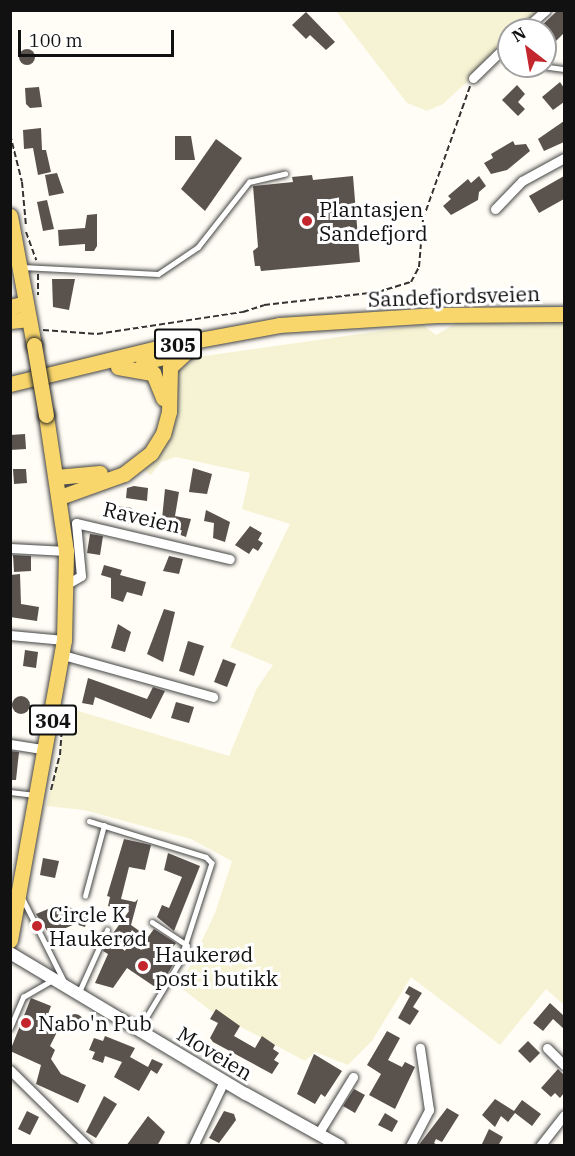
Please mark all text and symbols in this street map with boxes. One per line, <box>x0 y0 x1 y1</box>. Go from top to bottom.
scale bar <box>21 18 177 56</box>
north arrow <box>497 18 557 78</box>
text: N <box>508 22 529 46</box>
text: 100 m <box>29 29 83 52</box>
place label: Plantasjen Sandefjord <box>319 196 428 246</box>
marker: Plantasjen Sandefjord <box>300 214 314 228</box>
street label: Sandefjordsveien <box>367 280 541 312</box>
road number: 305 <box>154 327 202 361</box>
street label: Raveien <box>101 496 183 538</box>
road number: 304 <box>29 703 77 737</box>
place label: Circle K Haukerød <box>49 901 147 951</box>
marker: Circle K Haukerød <box>30 919 44 933</box>
place label: Haukerød post i butikk <box>155 941 278 991</box>
marker: Haukerød post i butikk <box>136 959 150 973</box>
place label: Nabo'n Pub <box>38 1010 152 1036</box>
marker: Nabo'n Pub <box>19 1016 33 1030</box>
street label: Moveien <box>173 1021 257 1085</box>

